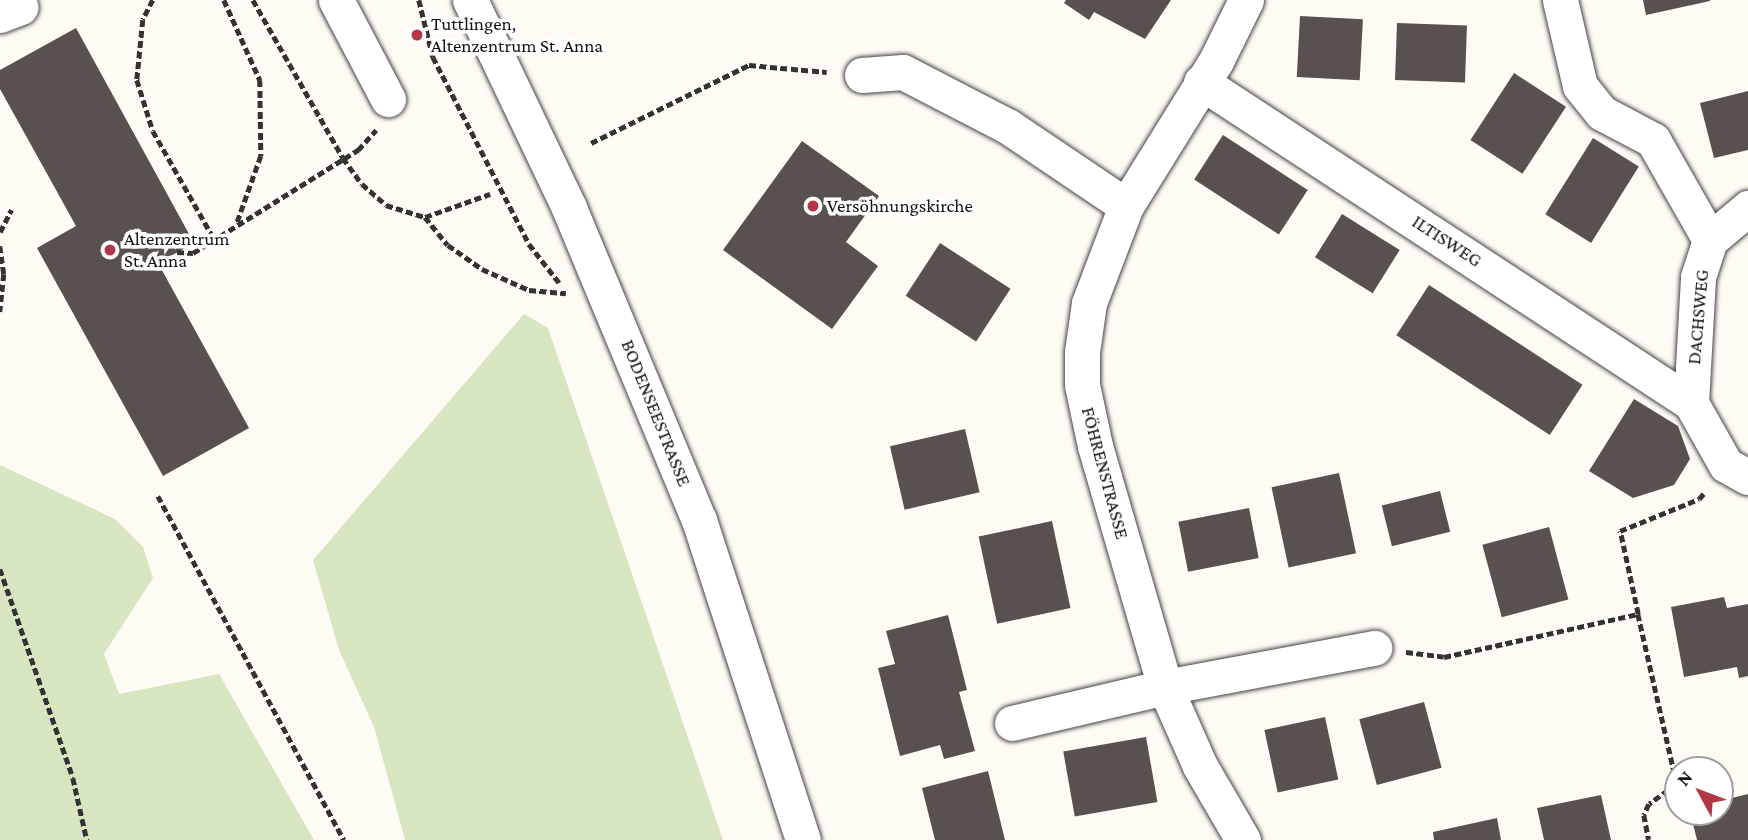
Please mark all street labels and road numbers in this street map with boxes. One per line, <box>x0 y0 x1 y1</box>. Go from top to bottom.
street label: ILTISWEG <box>1408 210 1486 272</box>
street label: DACHSWEG <box>1682 269 1714 365</box>
street label: BODENSEESTRASSE <box>616 336 696 490</box>
street label: FÖHRENSTRASSE <box>1076 404 1134 542</box>

